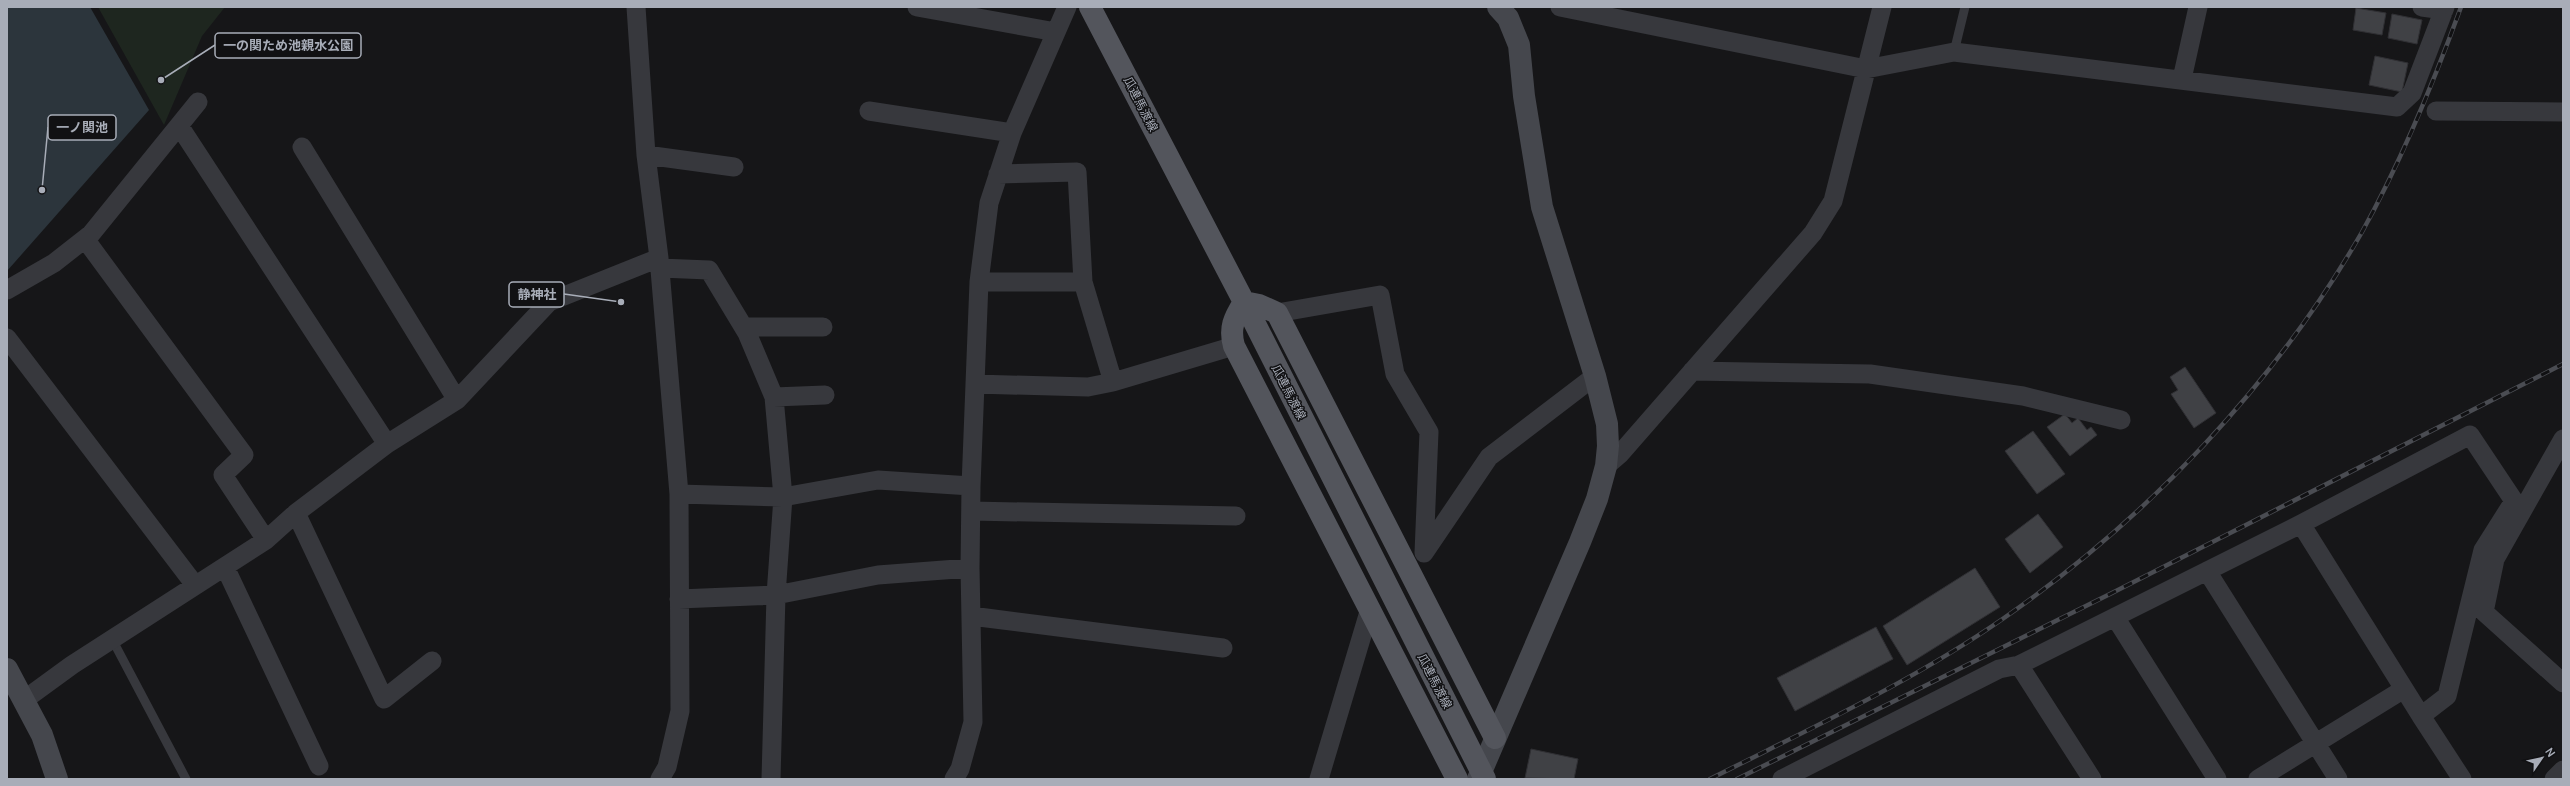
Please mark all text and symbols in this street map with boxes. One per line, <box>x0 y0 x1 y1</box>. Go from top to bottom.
callout: 一の関ため池親水公園 <box>215 33 361 58</box>
text: 一の関ため池親水公園 <box>223 36 353 54</box>
street label: 瓜連馬渡線 <box>1120 73 1162 135</box>
callout: 一ノ関池 <box>48 115 116 140</box>
text: 一ノ関池 <box>56 118 108 136</box>
callout: 静神社 <box>509 282 564 307</box>
text: 静神社 <box>517 285 557 303</box>
street label: 瓜連馬渡線 <box>1268 361 1310 423</box>
street label: 瓜連馬渡線 <box>1414 650 1456 712</box>
north arrow <box>2522 738 2562 778</box>
text: N <box>2542 745 2559 760</box>

